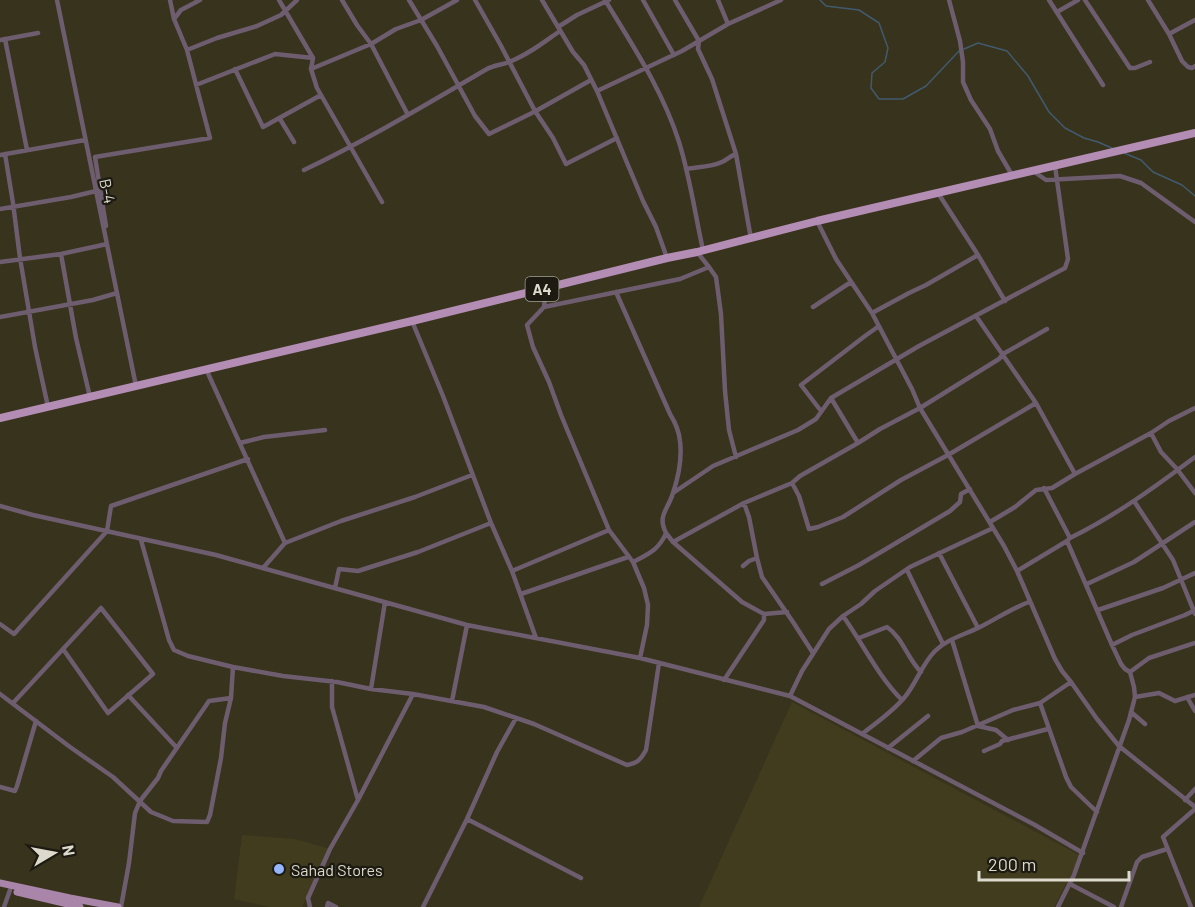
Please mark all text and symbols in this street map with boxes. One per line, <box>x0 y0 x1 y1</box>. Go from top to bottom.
street label: B-4 <box>96 177 120 205</box>
road number: A4 <box>526 277 558 301</box>
north arrow <box>24 823 84 883</box>
text: N <box>59 843 80 857</box>
scale bar <box>979 844 1129 882</box>
text: 200 m <box>988 853 1036 875</box>
place label: Sahad Stores <box>291 860 383 879</box>
marker: Sahad Stores <box>272 862 286 876</box>

